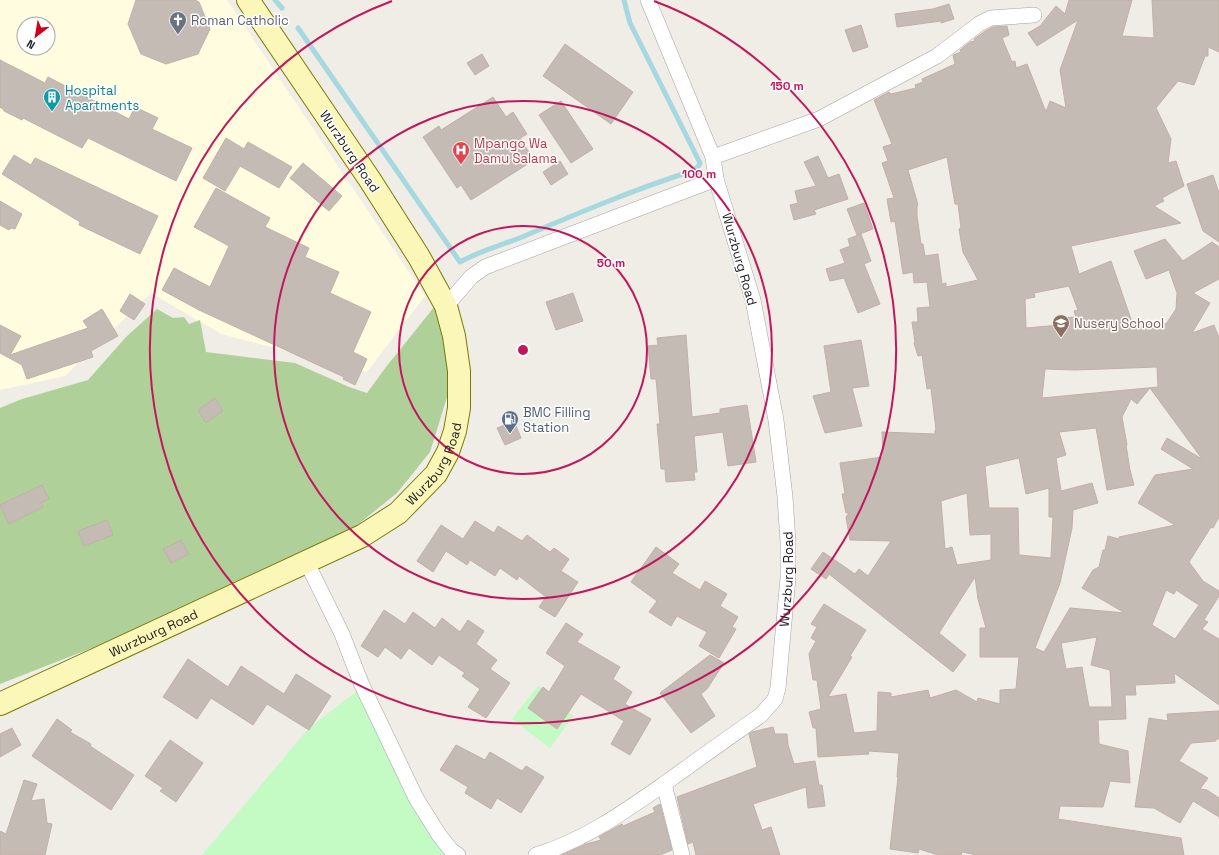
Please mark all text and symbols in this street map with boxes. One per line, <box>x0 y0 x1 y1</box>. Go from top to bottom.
church icon: Roman Catholic <box>168 10 188 35</box>
place label: Roman Catholic <box>191 12 289 29</box>
north arrow <box>16 16 56 56</box>
text: N <box>24 37 38 52</box>
text: 150 m <box>770 78 804 94</box>
place label: Hospital Apartments <box>65 82 140 114</box>
building icon: Hospital Apartments <box>42 87 62 112</box>
street label: Wurzburg Road <box>316 107 383 196</box>
place label: Mpango Wa Damu Salama <box>474 135 558 167</box>
hospital icon: Mpango Wa Damu Salama <box>451 140 471 165</box>
text: 100 m <box>682 166 716 182</box>
street label: Wurzburg Road <box>718 211 761 307</box>
text: 50 m <box>597 255 625 271</box>
school or university icon: Nusery School <box>1051 313 1071 338</box>
place label: Nusery School <box>1074 315 1164 332</box>
centre of rings <box>516 343 530 357</box>
place label: BMC Filling Station <box>523 404 591 436</box>
fuel station icon: BMC Filling Station <box>500 409 520 434</box>
street label: Wurzburg Road <box>402 421 465 509</box>
street label: Wurzburg Road <box>776 531 797 628</box>
street label: Wurzburg Road <box>107 605 200 661</box>

